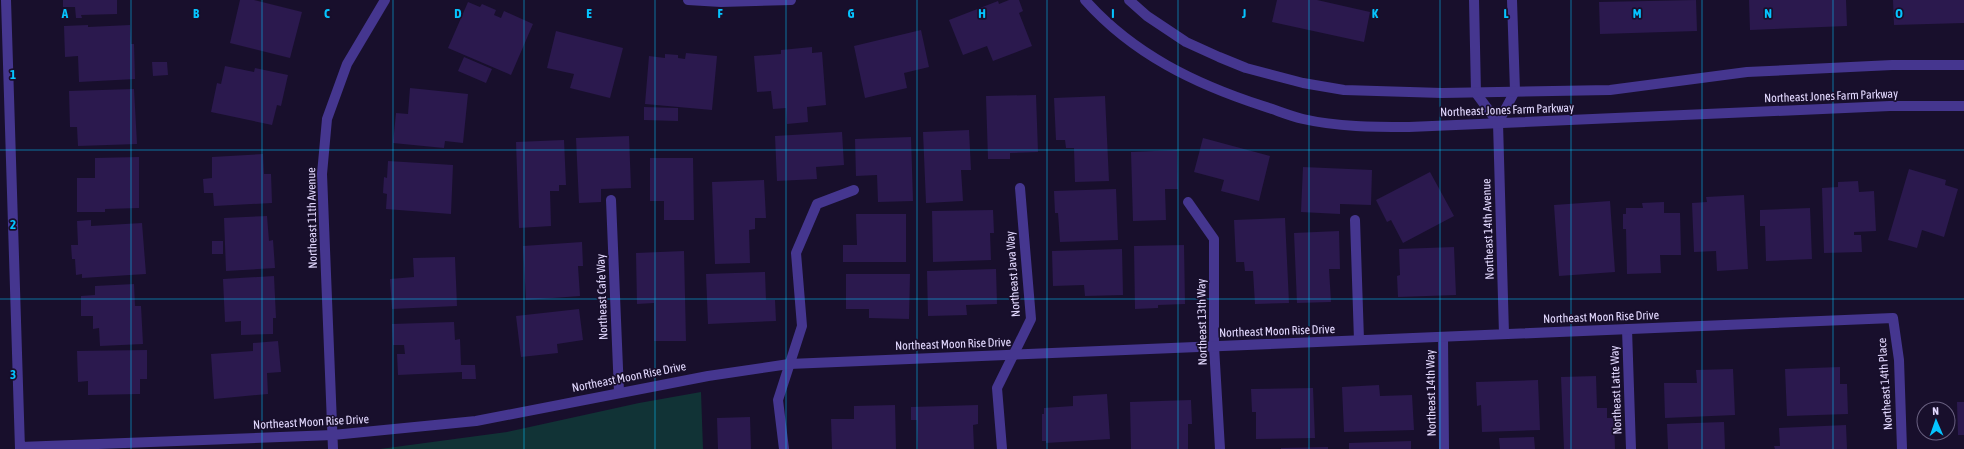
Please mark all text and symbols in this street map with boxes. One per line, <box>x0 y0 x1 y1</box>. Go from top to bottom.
text: A <box>61 6 69 21</box>
text: B <box>193 6 200 21</box>
text: C <box>324 6 330 21</box>
text: D <box>454 6 462 21</box>
text: E <box>586 6 592 21</box>
text: F <box>717 6 723 21</box>
text: G <box>848 6 855 21</box>
text: H <box>978 6 986 21</box>
text: I <box>1111 6 1115 21</box>
text: J <box>1241 6 1246 21</box>
text: K <box>1372 6 1379 21</box>
text: L <box>1503 6 1509 21</box>
text: M <box>1633 6 1642 21</box>
text: N <box>1764 6 1772 21</box>
text: O <box>1895 6 1903 21</box>
text: 1 <box>10 67 16 82</box>
street label: Northeast Jones Farm Parkway <box>1764 87 1898 105</box>
street label: Northeast Jones Farm Parkway <box>1440 101 1574 119</box>
street label: Northeast 11th Avenue <box>304 167 320 269</box>
street label: Northeast 14th Avenue <box>1479 178 1497 280</box>
text: 2 <box>10 217 16 232</box>
street label: Northeast Java Way <box>1003 231 1023 317</box>
street label: Northeast Cafe Way <box>594 254 610 340</box>
street label: Northeast 13th Way <box>1194 278 1210 366</box>
street label: Northeast Moon Rise Drive <box>1543 308 1659 326</box>
street label: Northeast Moon Rise Drive <box>1219 322 1335 340</box>
street label: Northeast Moon Rise Drive <box>895 335 1011 353</box>
street label: Northeast 14th Place <box>1875 337 1895 431</box>
street label: Northeast Latte Way <box>1607 345 1625 435</box>
street label: Northeast 14th Way <box>1423 349 1439 437</box>
street label: Northeast Moon Rise Drive <box>571 359 687 395</box>
text: 3 <box>10 367 16 382</box>
north arrow <box>1916 401 1956 441</box>
text: N <box>1932 405 1939 417</box>
street label: Northeast Moon Rise Drive <box>253 412 369 432</box>

